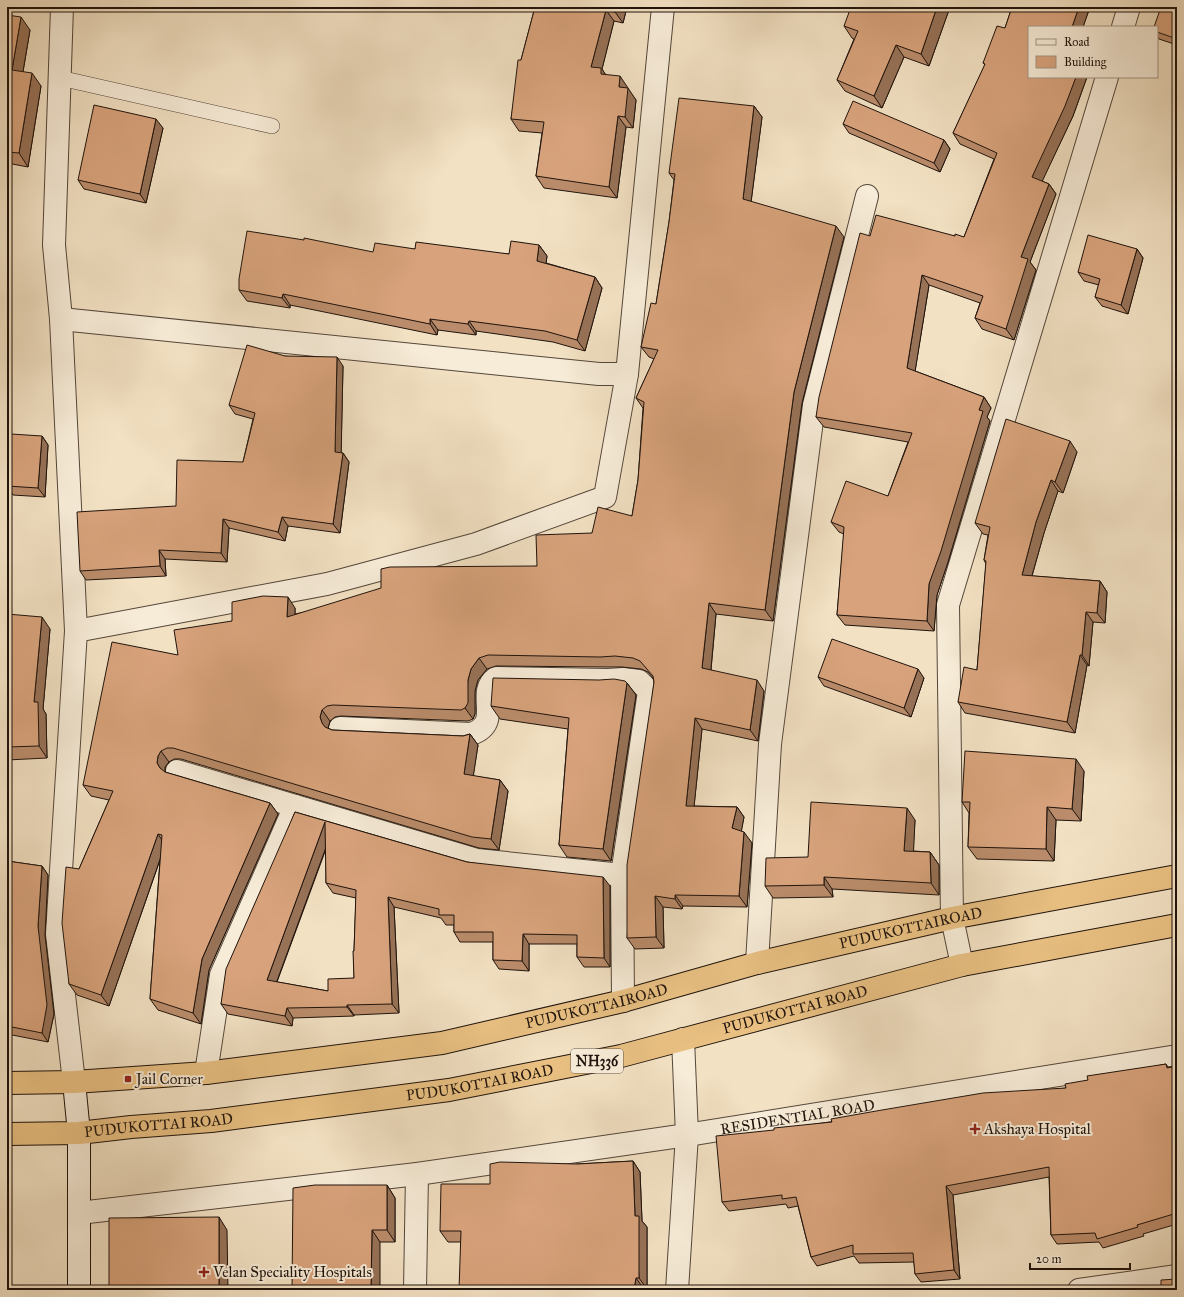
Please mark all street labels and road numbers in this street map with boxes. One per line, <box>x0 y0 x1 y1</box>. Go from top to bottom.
street label: PUDUKOTTAIROAD <box>837 904 984 953</box>
street label: PUDUKOTTAIROAD <box>523 980 670 1032</box>
street label: PUDUKOTTAI ROAD <box>721 982 870 1038</box>
road number: NH336 <box>571 1049 623 1073</box>
street label: PUDUKOTTAI ROAD <box>405 1061 555 1105</box>
street label: RESIDENTIAL ROAD <box>719 1096 876 1138</box>
street label: PUDUKOTTAI ROAD <box>83 1109 234 1141</box>

